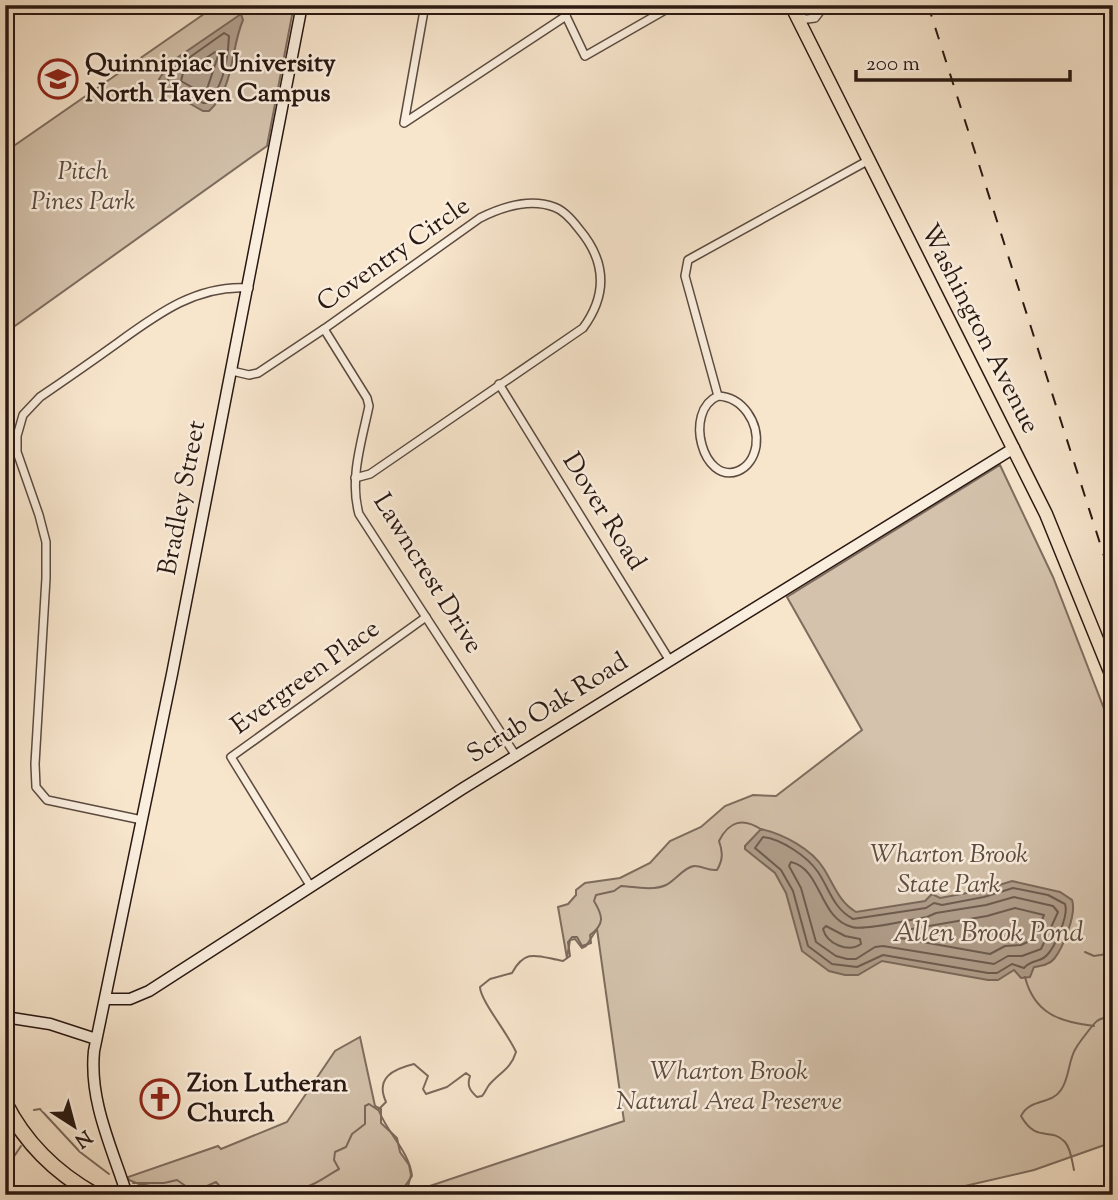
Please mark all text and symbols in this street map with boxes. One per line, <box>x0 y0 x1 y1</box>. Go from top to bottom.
scale bar <box>856 38 1069 82</box>
place label: Quinnipiac University North Haven Campus <box>85 46 336 113</box>
text: 200 m <box>866 50 920 80</box>
school or university icon: Quinnipiac University North Haven Campus <box>37 58 79 100</box>
park label: Pitch Pines Park <box>31 154 135 221</box>
street label: Coventry Circle <box>310 188 478 322</box>
street label: Washington Avenue <box>910 218 1048 440</box>
street label: Bradley Street <box>150 417 216 578</box>
street label: Dover Road <box>552 446 654 578</box>
street label: Lawncrest Drive <box>363 487 491 661</box>
street label: Evergreen Place <box>224 611 388 745</box>
street label: Scrub Oak Road <box>460 644 636 773</box>
park label: Wharton Brook State Park <box>870 837 1028 904</box>
water label: Allen Brook Pond <box>892 914 1084 954</box>
park label: Wharton Brook Natural Area Preserve <box>616 1054 842 1121</box>
place label: Zion Lutheran Church <box>187 1066 348 1133</box>
church icon: Zion Lutheran Church <box>139 1078 181 1120</box>
north arrow <box>38 1092 108 1162</box>
text: N <box>68 1122 97 1153</box>

